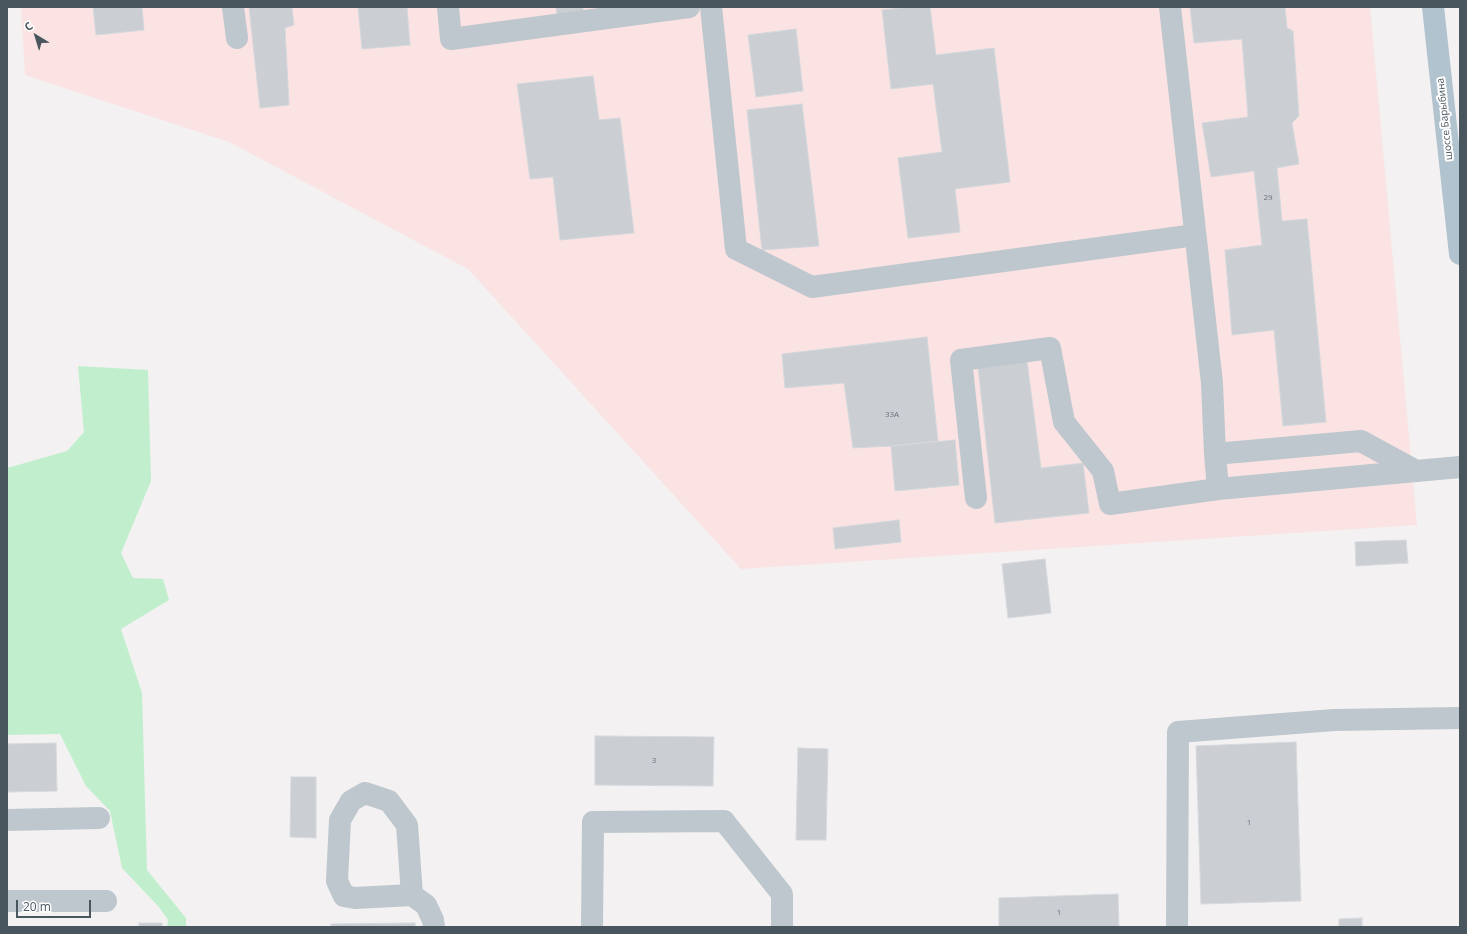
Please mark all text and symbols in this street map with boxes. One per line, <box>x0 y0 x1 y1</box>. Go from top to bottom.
north arrow <box>16 16 56 56</box>
text: С <box>21 18 36 34</box>
street label: шоссе Барыбина <box>1435 77 1455 161</box>
house number: 29 <box>1263 193 1273 203</box>
house number: 33А <box>885 410 899 420</box>
house number: 3 <box>652 756 656 766</box>
house number: 1 <box>1247 818 1251 828</box>
scale bar <box>18 892 93 918</box>
text: 20 m <box>23 898 51 915</box>
house number: 1 <box>1057 908 1061 918</box>

